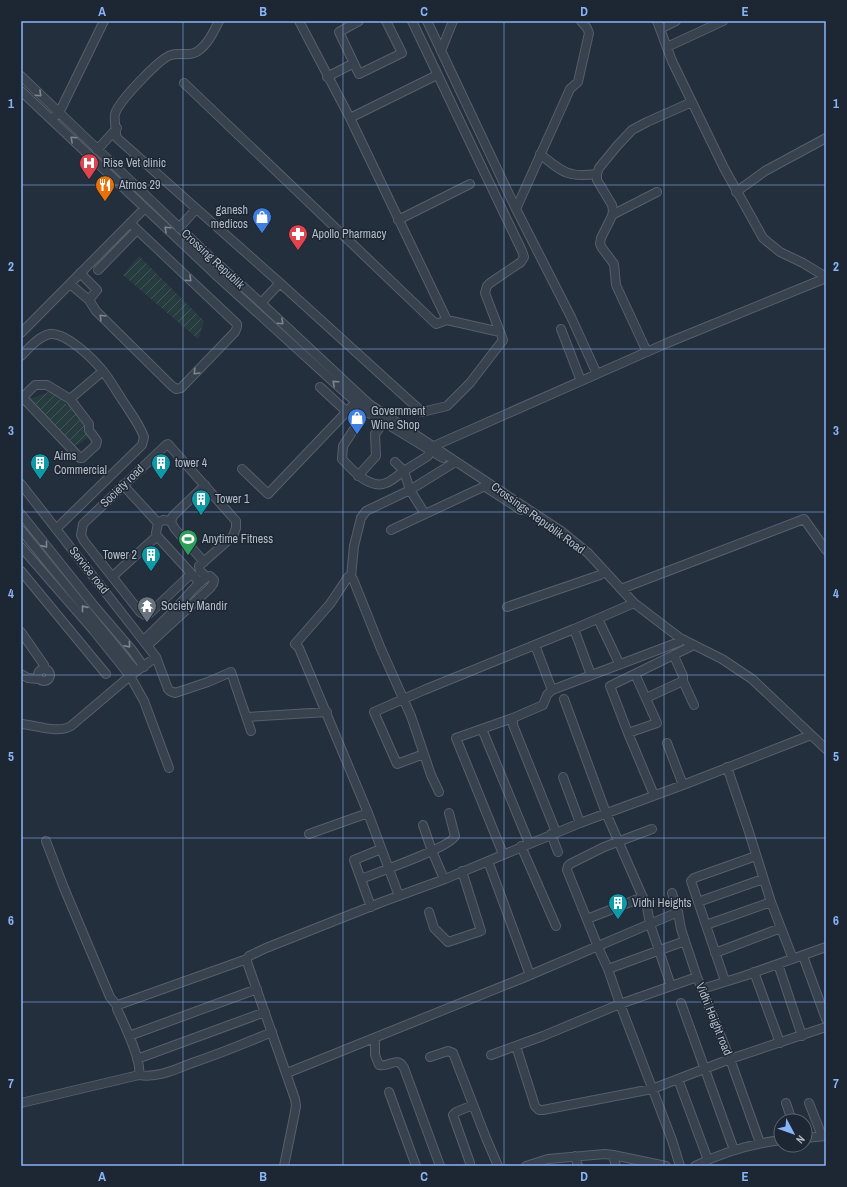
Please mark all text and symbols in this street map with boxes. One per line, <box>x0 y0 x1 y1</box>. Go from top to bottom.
text: A <box>98 3 106 20</box>
text: B <box>259 3 267 20</box>
text: C <box>420 3 428 20</box>
text: D <box>580 3 588 20</box>
text: E <box>741 3 749 20</box>
one-way arrow <box>35 90 42 97</box>
text: 1 <box>8 95 14 112</box>
text: 1 <box>833 95 839 112</box>
one-way arrow <box>70 137 77 144</box>
hospital icon: Rise Vet clinic <box>78 152 100 180</box>
place label: Rise Vet clinic <box>103 155 166 171</box>
restaurant icon: Atmos 29 <box>94 174 116 202</box>
place label: Atmos 29 <box>118 177 161 193</box>
place label: ganesh medicos <box>211 202 248 232</box>
shop icon: ganesh medicos <box>251 206 273 234</box>
pharmacy icon: Apollo Pharmacy <box>287 223 309 251</box>
one-way arrow <box>164 226 172 234</box>
street label: Crossing Republik <box>178 226 248 293</box>
place label: Apollo Pharmacy <box>311 226 386 242</box>
text: 2 <box>8 258 14 275</box>
text: 2 <box>833 258 839 275</box>
one-way arrow <box>184 274 192 282</box>
one-way arrow <box>99 314 107 322</box>
one-way arrow <box>276 317 284 324</box>
one-way arrow <box>193 367 201 375</box>
one-way arrow <box>332 380 340 388</box>
place label: Government Wine Shop <box>371 403 425 433</box>
shop icon: Government Wine Shop <box>346 407 368 435</box>
text: 3 <box>8 422 14 439</box>
text: 3 <box>833 422 839 439</box>
place label: Aims Commercial <box>53 448 107 478</box>
building icon: Aims Commercial <box>29 452 51 480</box>
building icon: tower 4 <box>150 452 172 480</box>
place label: tower 4 <box>175 455 208 471</box>
street label: Society road <box>97 461 147 511</box>
street label: Crossings Republik Road <box>488 479 588 557</box>
building icon: Tower 1 <box>190 488 212 516</box>
place label: Tower 1 <box>215 491 250 507</box>
sports icon: Anytime Fitness <box>177 528 199 556</box>
place label: Anytime Fitness <box>201 531 273 547</box>
one-way arrow <box>41 540 48 547</box>
street label: Service road <box>66 543 112 597</box>
building icon: Tower 2 <box>140 544 162 572</box>
place label: Tower 2 <box>103 547 137 563</box>
text: 4 <box>8 585 14 602</box>
text: 4 <box>833 585 839 602</box>
temple icon: Society Mandir <box>136 595 158 623</box>
place label: Society Mandir <box>161 598 228 614</box>
one-way arrow <box>82 606 89 613</box>
one-way arrow <box>123 641 130 648</box>
text: 5 <box>8 748 14 765</box>
text: 5 <box>833 748 839 765</box>
building icon: Vidhi Heights <box>607 892 629 920</box>
place label: Vidhi Heights <box>632 895 692 911</box>
text: 6 <box>8 912 14 929</box>
text: 6 <box>833 912 839 929</box>
street label: Vidhi Height road <box>692 980 736 1058</box>
text: 7 <box>8 1075 14 1092</box>
text: 7 <box>833 1075 839 1092</box>
north arrow <box>773 1113 813 1153</box>
text: N <box>793 1133 808 1147</box>
text: A <box>98 1168 106 1185</box>
text: B <box>259 1168 267 1185</box>
text: C <box>420 1168 428 1185</box>
text: D <box>580 1168 588 1185</box>
text: E <box>741 1168 749 1185</box>

